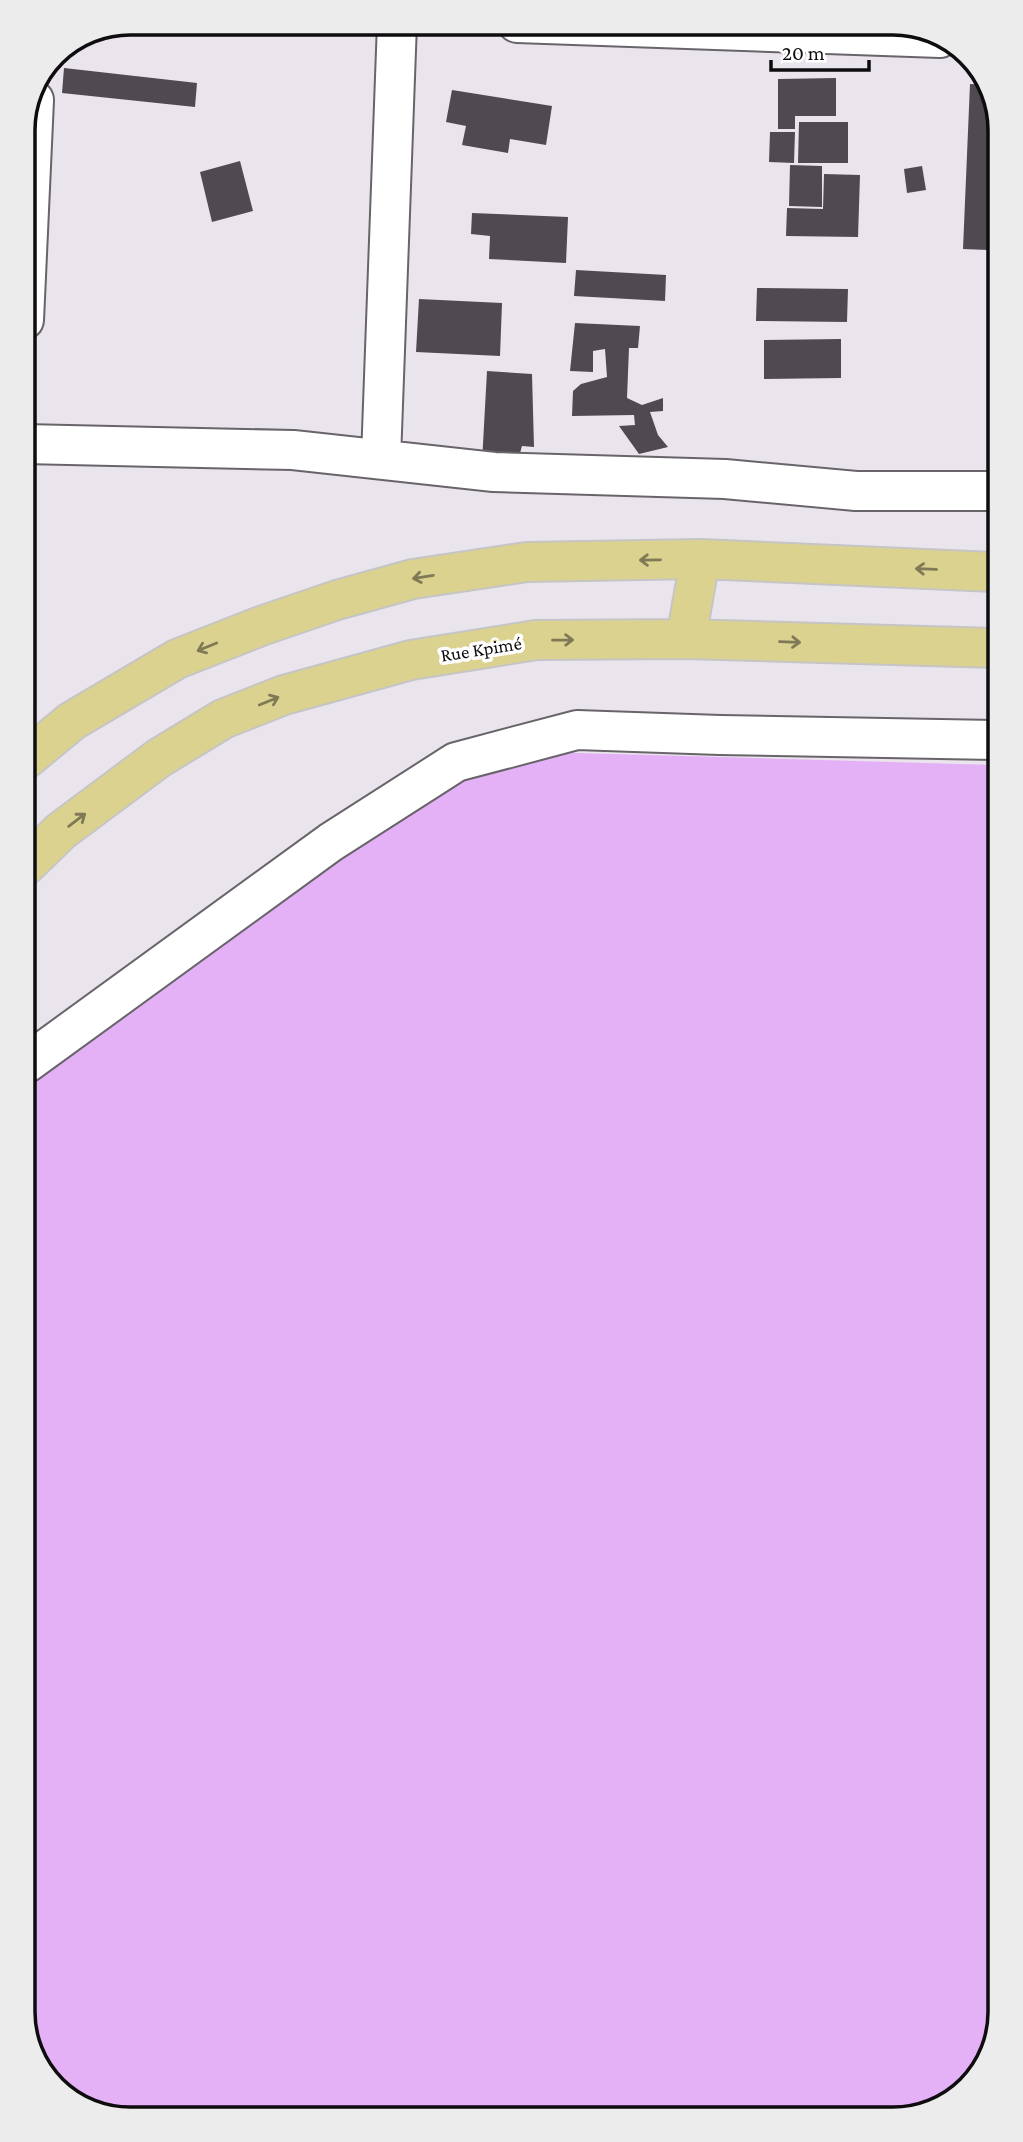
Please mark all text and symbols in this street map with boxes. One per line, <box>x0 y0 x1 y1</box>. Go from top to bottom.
scale bar <box>771 28 869 72</box>
text: 20 m <box>782 41 825 65</box>
one-way arrow <box>638 553 661 567</box>
one-way arrow <box>915 562 938 575</box>
one-way arrow <box>412 571 435 584</box>
street label: Rue Kpimé <box>439 632 523 666</box>
one-way arrow <box>551 633 574 647</box>
one-way arrow <box>779 635 802 648</box>
one-way arrow <box>197 642 219 655</box>
one-way arrow <box>258 694 280 707</box>
one-way arrow <box>67 812 86 827</box>

